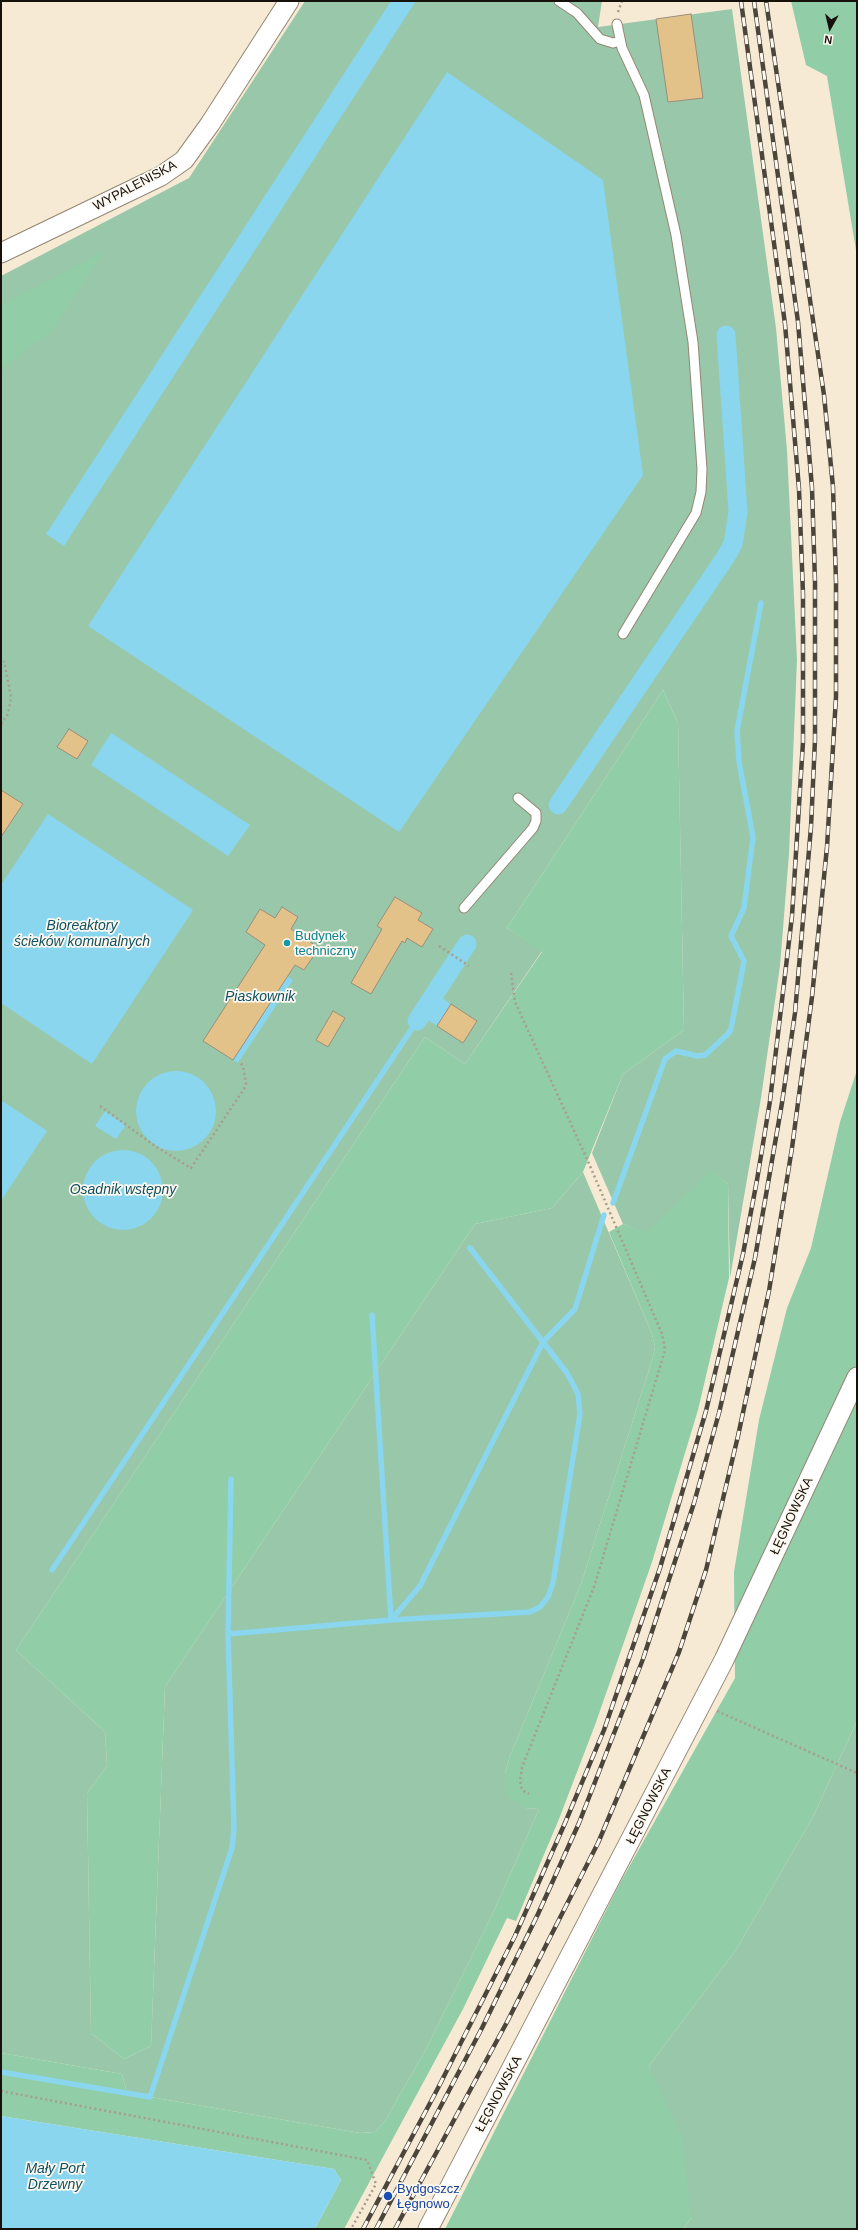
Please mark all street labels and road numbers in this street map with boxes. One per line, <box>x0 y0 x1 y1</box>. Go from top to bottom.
street label: WYPALENISKA <box>91 157 179 215</box>
street label: ŁĘGNOWSKA <box>767 1475 817 1557</box>
street label: ŁĘGNOWSKA <box>623 1765 675 1847</box>
street label: ŁĘGNOWSKA <box>472 2053 526 2135</box>

